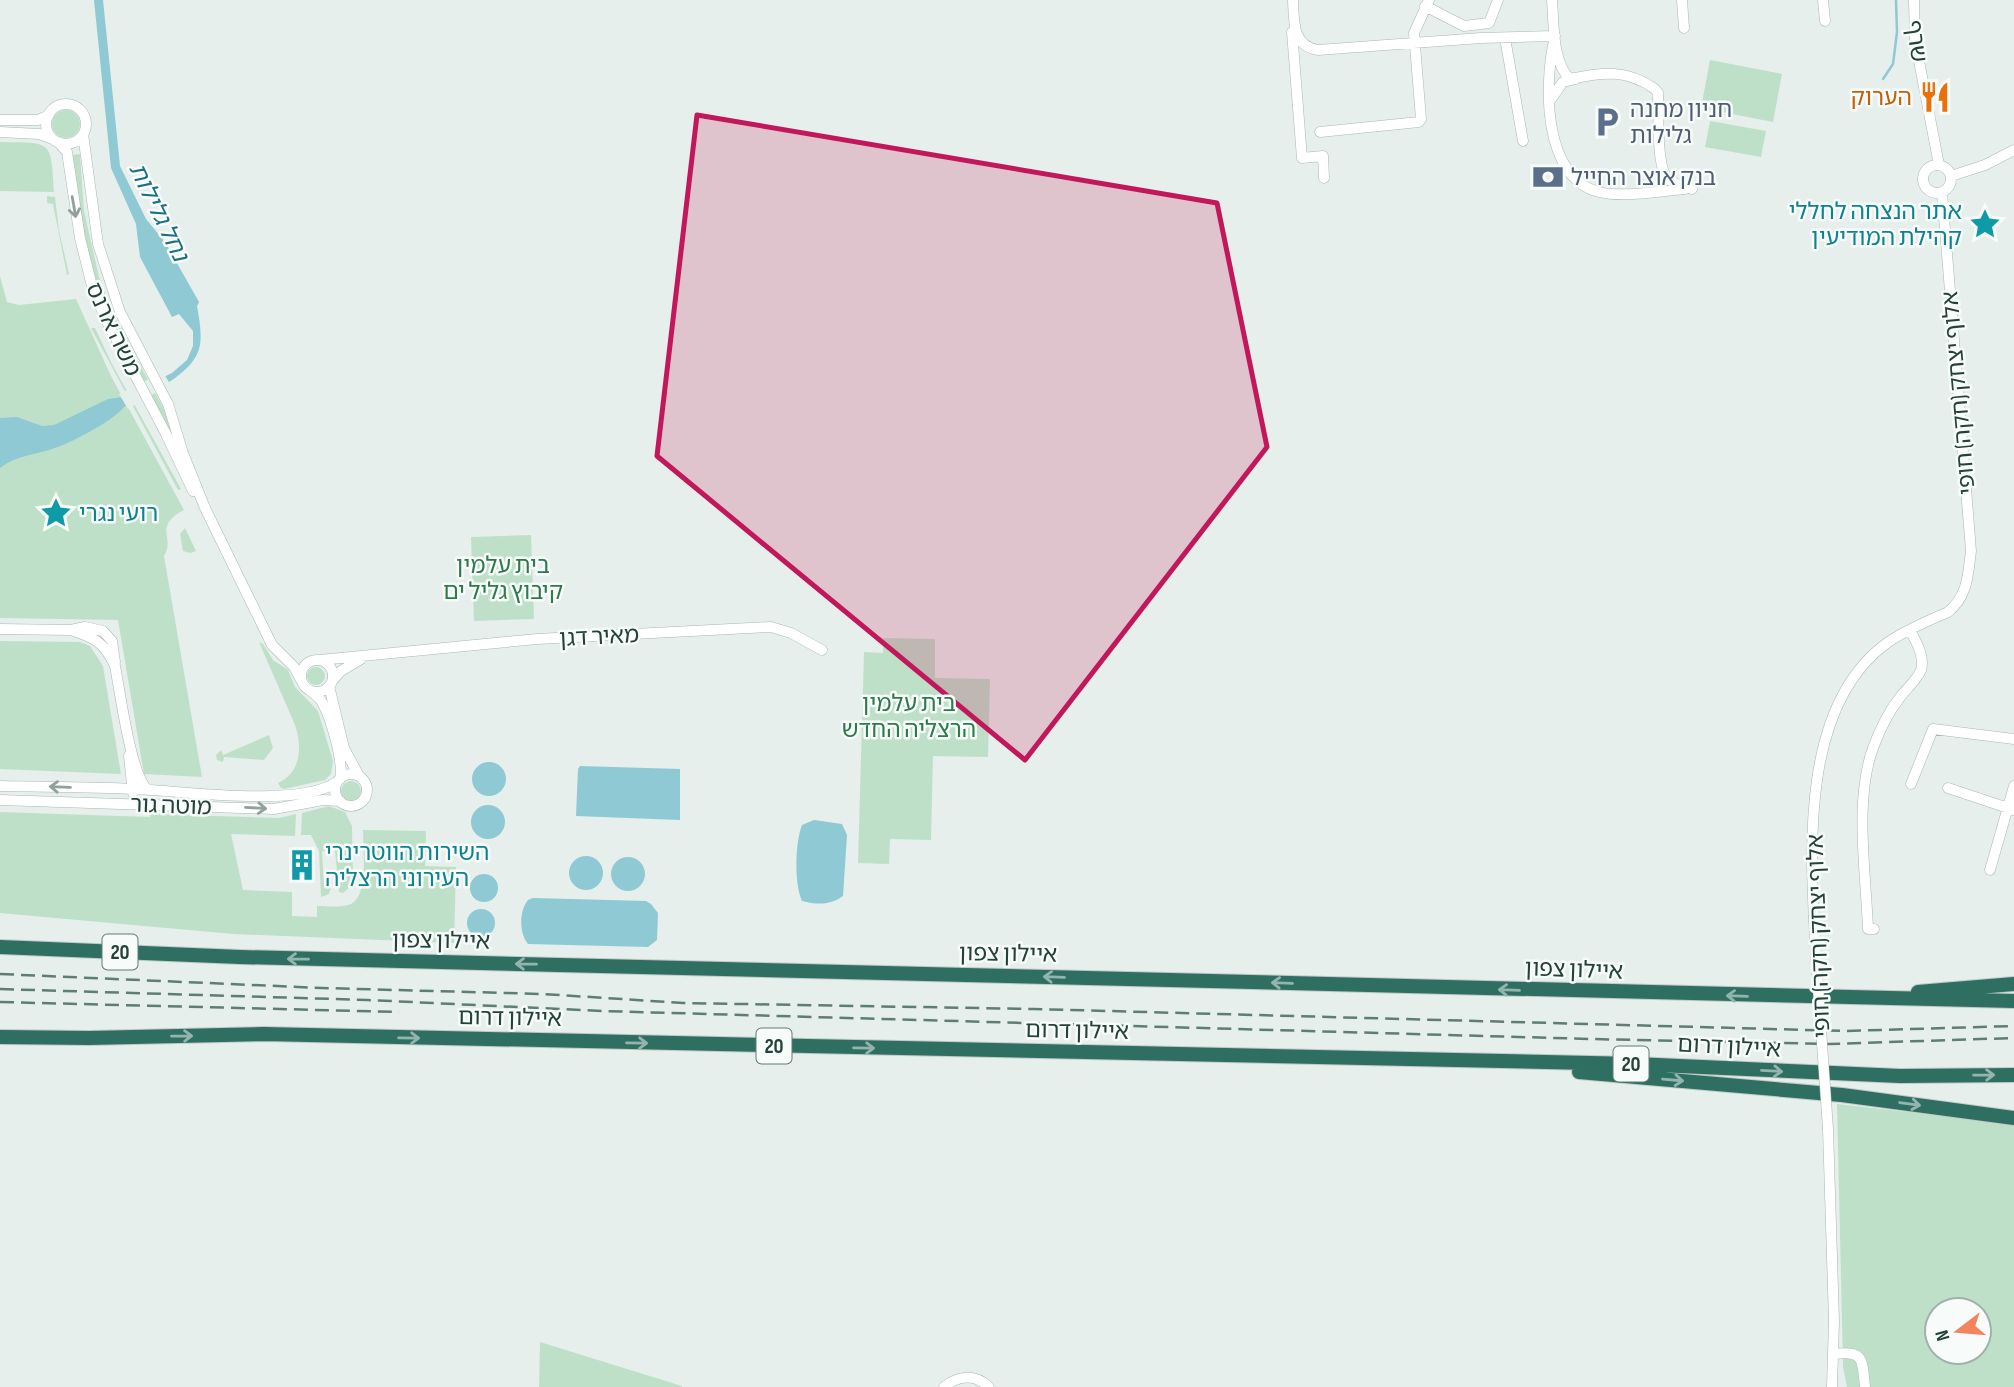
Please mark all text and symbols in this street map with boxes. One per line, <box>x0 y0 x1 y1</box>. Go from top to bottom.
street label: שרף <box>1899 18 1933 64</box>
restaurant icon: הערוק <box>1918 80 1952 114</box>
place label: הערוק <box>1851 84 1912 112</box>
place label: חניון מחנה גלילות <box>1630 96 1732 150</box>
parking icon: חניון מחנה גלילות <box>1590 105 1624 139</box>
water label: נחל גלילות <box>122 158 196 268</box>
bank icon: בנק אוצר החייל <box>1531 160 1565 194</box>
place label: בנק אוצר החייל <box>1571 164 1716 192</box>
one-way arrow <box>68 195 81 218</box>
place label: אתר הנצחה לחללי קהילת המודיעין <box>1789 198 1962 252</box>
place icon: אתר הנצחה לחללי קהילת המודיעין <box>1968 207 2002 241</box>
street label: משה ארנס <box>79 278 147 381</box>
street label: אלוף יצחק (חקה) חופי <box>1936 290 1982 496</box>
place icon: רועי נגרי <box>39 496 73 530</box>
place label: רועי נגרי <box>79 500 158 528</box>
park label: בית עלמין קיבוץ גליל ים <box>443 552 563 606</box>
street label: מאיר דגן <box>558 621 640 653</box>
park label: בית עלמין הרצליה החדש <box>842 690 976 744</box>
one-way arrow <box>49 781 72 794</box>
street label: מוטה גור <box>130 791 212 821</box>
one-way arrow <box>244 802 267 815</box>
street label: אלוף יצחק (חקה) חופי <box>1801 833 1837 1038</box>
place label: השירות הווטרינרי העירוני הרצליה <box>325 839 489 893</box>
building icon: השירות הווטרינרי העירוני הרצליה <box>285 848 319 882</box>
street label: איילון צפון <box>392 926 490 956</box>
road number: 20 <box>102 934 138 970</box>
street label: איילון צפון <box>959 939 1057 969</box>
one-way arrow <box>287 952 310 966</box>
street label: איילון צפון <box>1524 954 1624 986</box>
one-way arrow <box>514 958 537 971</box>
one-way arrow <box>1043 971 1066 984</box>
one-way arrow <box>1270 977 1293 990</box>
one-way arrow <box>1498 983 1521 996</box>
one-way arrow <box>1725 989 1748 1002</box>
street label: איילון דרום <box>458 1003 562 1033</box>
street label: איילון דרום <box>1025 1016 1129 1046</box>
road number: 20 <box>756 1028 792 1064</box>
one-way arrow <box>170 1030 193 1043</box>
street label: איילון דרום <box>1676 1030 1782 1064</box>
one-way arrow <box>397 1031 420 1044</box>
one-way arrow <box>625 1036 648 1050</box>
one-way arrow <box>852 1041 875 1055</box>
road number: 20 <box>1614 1046 1648 1082</box>
one-way arrow <box>1760 1064 1783 1077</box>
one-way arrow <box>1972 1068 1995 1082</box>
one-way arrow <box>1662 1074 1684 1087</box>
one-way arrow <box>1898 1098 1921 1111</box>
north arrow <box>1923 1296 1993 1366</box>
text: N <box>1931 1327 1956 1343</box>

